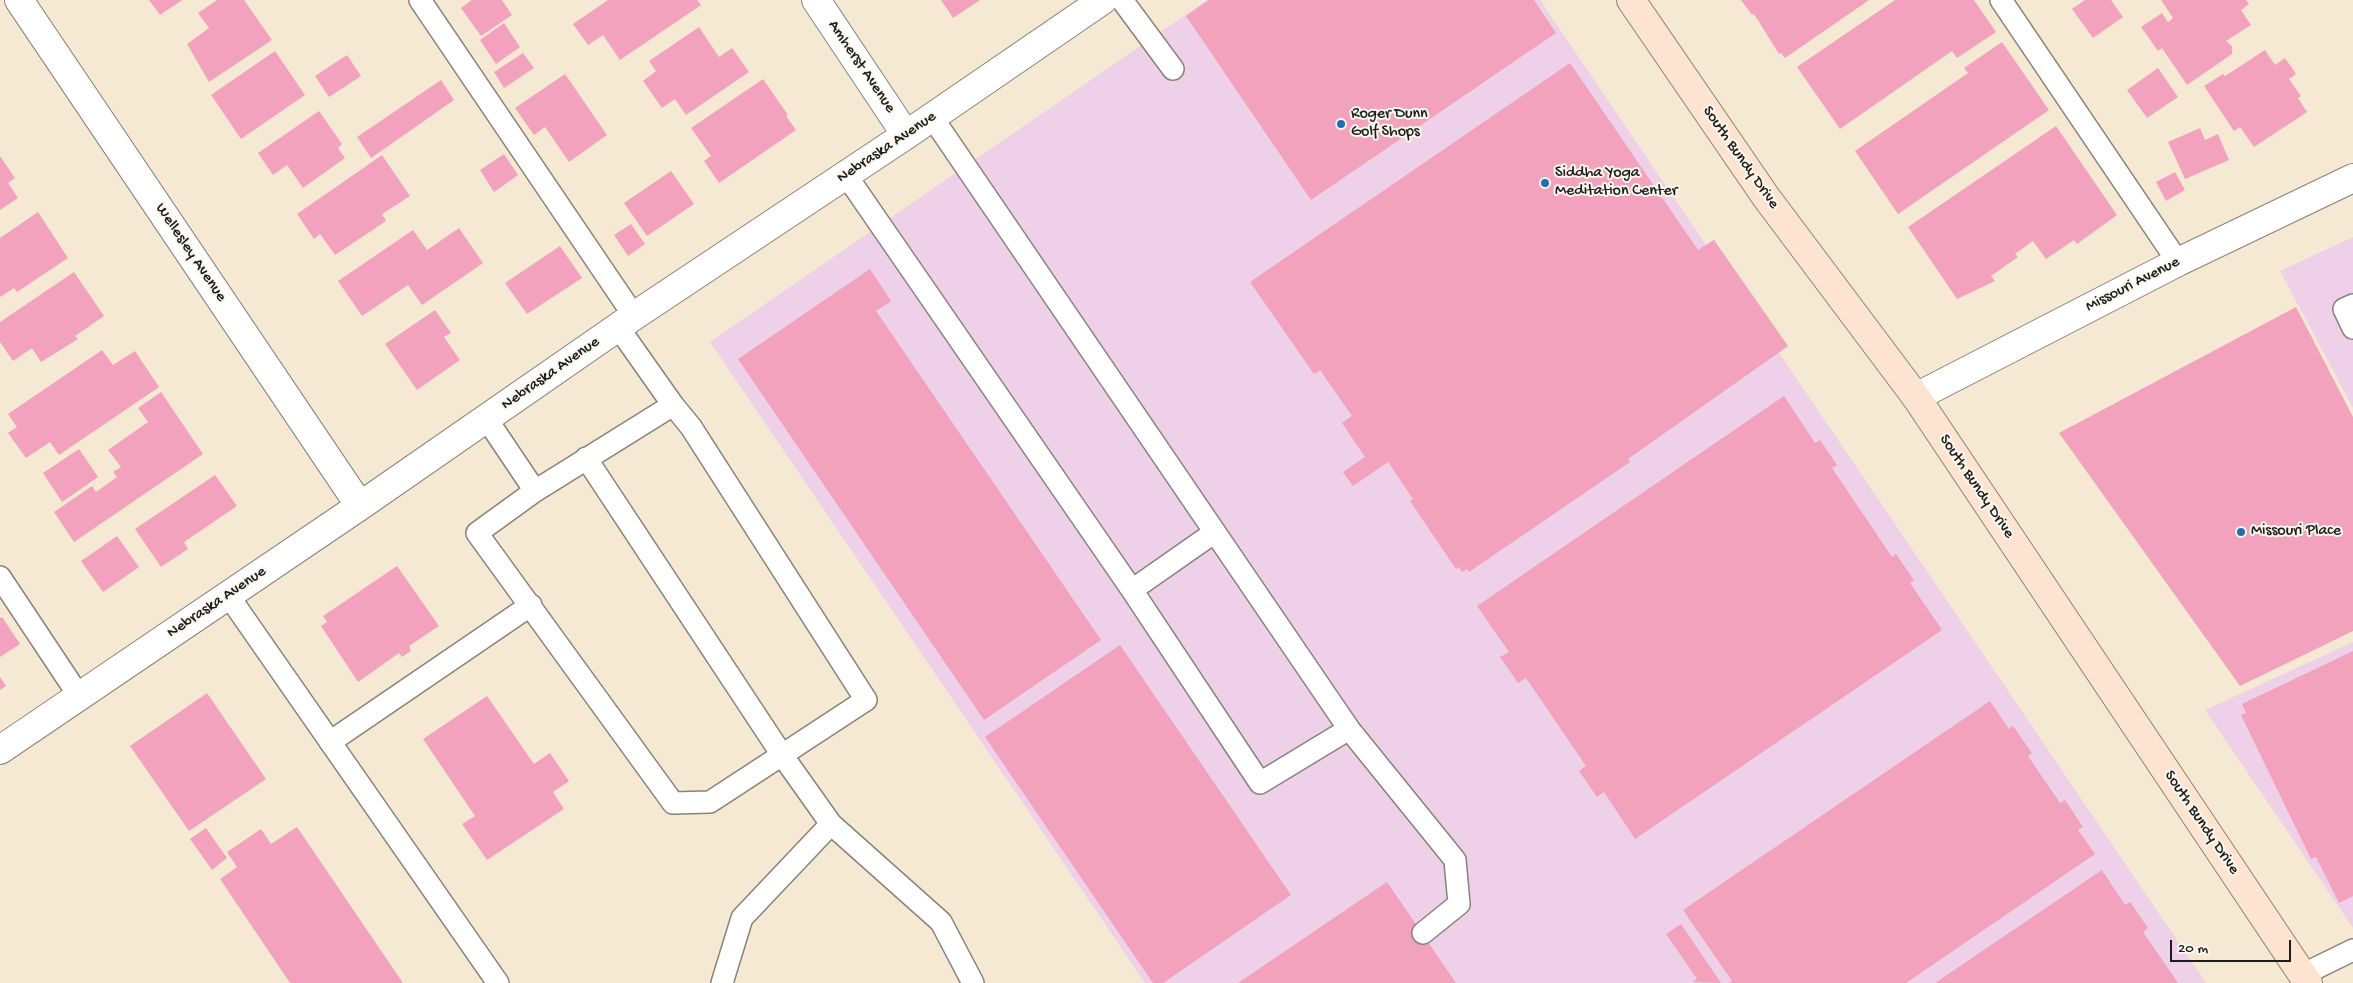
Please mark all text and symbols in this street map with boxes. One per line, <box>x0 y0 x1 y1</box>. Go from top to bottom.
street label: Amherst Avenue <box>823 17 899 117</box>
street label: South Bundy Drive <box>1697 103 1783 213</box>
place label: Roger Dunn Golf Shops <box>1351 105 1428 143</box>
street label: Nebraska Avenue <box>834 108 940 188</box>
marker: Roger Dunn Golf Shops <box>1335 118 1347 130</box>
place label: Siddha Yoga Meditation Center <box>1555 164 1677 202</box>
marker: Siddha Yoga Meditation Center <box>1539 177 1551 189</box>
street label: Wellesley Avenue <box>150 200 230 306</box>
street label: Missouri Avenue <box>2083 253 2183 317</box>
street label: Nebraska Avenue <box>498 333 604 415</box>
street label: South Bundy Drive <box>1934 431 2018 543</box>
place label: Missouri Place <box>2251 522 2341 542</box>
marker: Missouri Place <box>2235 526 2247 538</box>
street label: Nebraska Avenue <box>164 563 270 643</box>
street label: South Bundy Drive <box>2159 767 2243 879</box>
scale bar <box>2173 930 2294 962</box>
text: 20 m <box>2178 940 2208 958</box>

